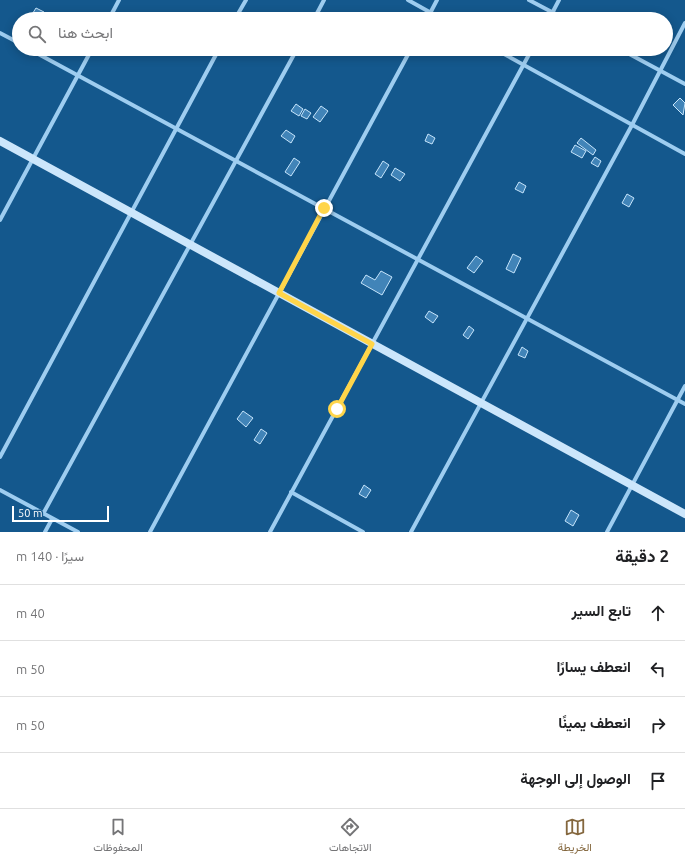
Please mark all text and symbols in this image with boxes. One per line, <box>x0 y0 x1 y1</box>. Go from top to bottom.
search box <box>12 12 673 56</box>
icon: search <box>26 23 48 45</box>
text: ابحث هنا <box>58 24 113 41</box>
route end <box>315 199 333 217</box>
route start <box>328 400 346 418</box>
scale bar <box>12 504 109 523</box>
text: 50 m <box>18 507 42 519</box>
text: 2 دقيقة <box>615 546 669 565</box>
text: سيرًا · 140 m <box>16 549 84 563</box>
text: تابع السير <box>572 602 631 619</box>
icon: ahead <box>647 602 669 624</box>
text: 40 m <box>16 606 45 620</box>
text: انعطف يسارًا <box>556 658 631 675</box>
icon: left <box>647 658 669 680</box>
text: 50 m <box>16 662 45 676</box>
text: انعطف يمينًا <box>558 714 631 731</box>
icon: right <box>647 714 669 736</box>
text: 50 m <box>16 718 45 732</box>
text: الوصول إلى الوجهة <box>520 770 631 787</box>
icon: arrive <box>647 770 669 792</box>
tab: المحفوظات <box>93 816 143 857</box>
tab: الاتجاهات <box>329 816 372 857</box>
tab: الخريطة <box>558 816 592 857</box>

